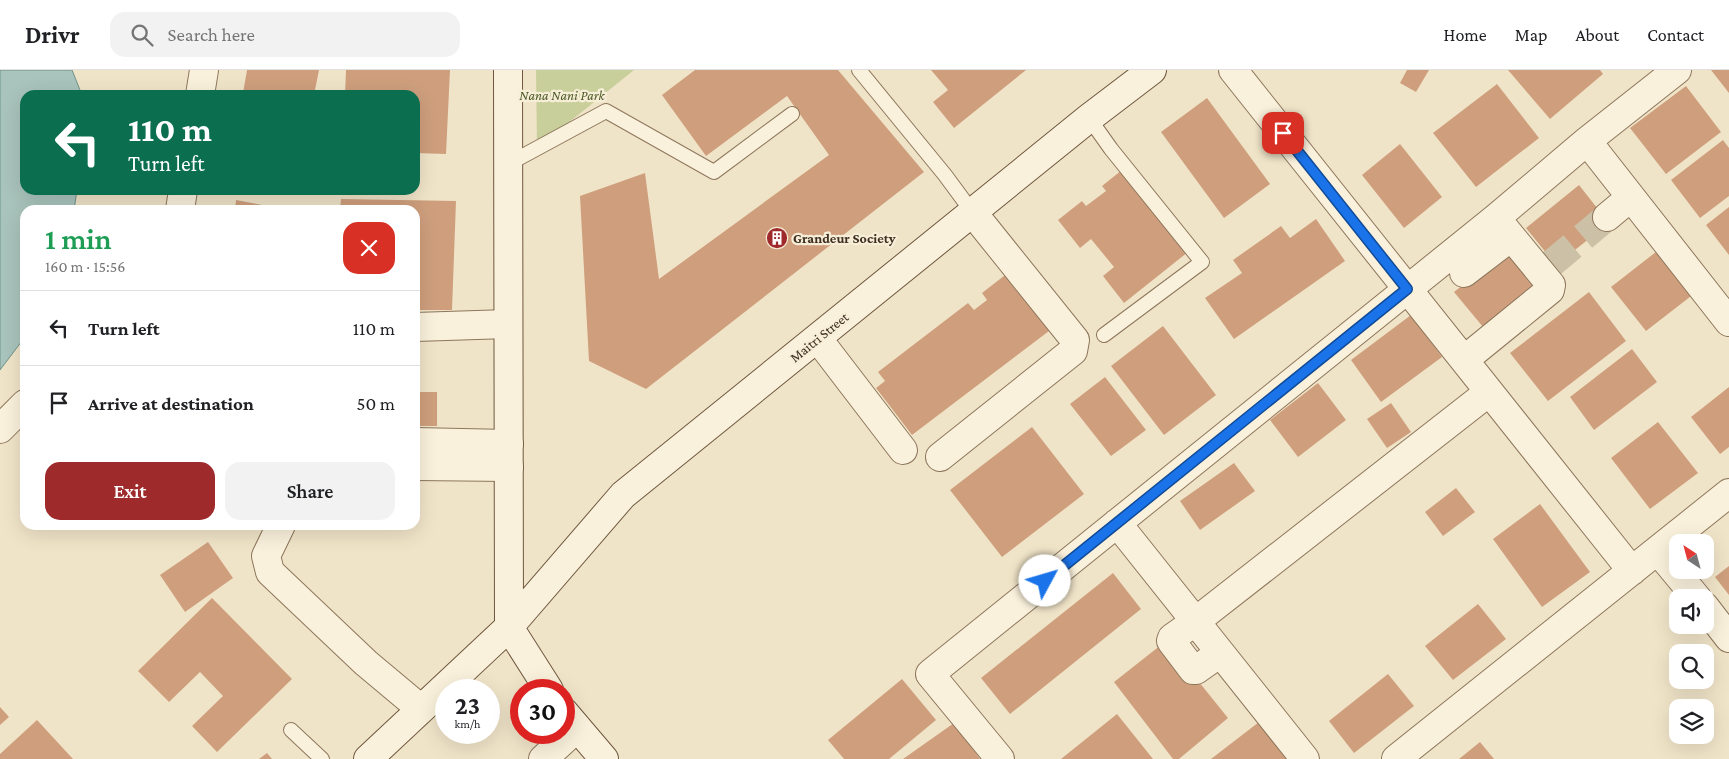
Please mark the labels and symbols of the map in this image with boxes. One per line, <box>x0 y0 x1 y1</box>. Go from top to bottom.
park label: Nana Nani Park <box>519 87 606 103</box>
pin <box>1262 112 1304 154</box>
building icon: Grandeur Society <box>765 226 789 250</box>
place label: Grandeur Society <box>793 230 896 246</box>
street label: Maitri Street <box>787 308 852 365</box>
north arrow <box>1669 534 1714 579</box>
position arrow <box>1018 554 1070 606</box>
speed limit sign: 30 <box>510 679 575 744</box>

